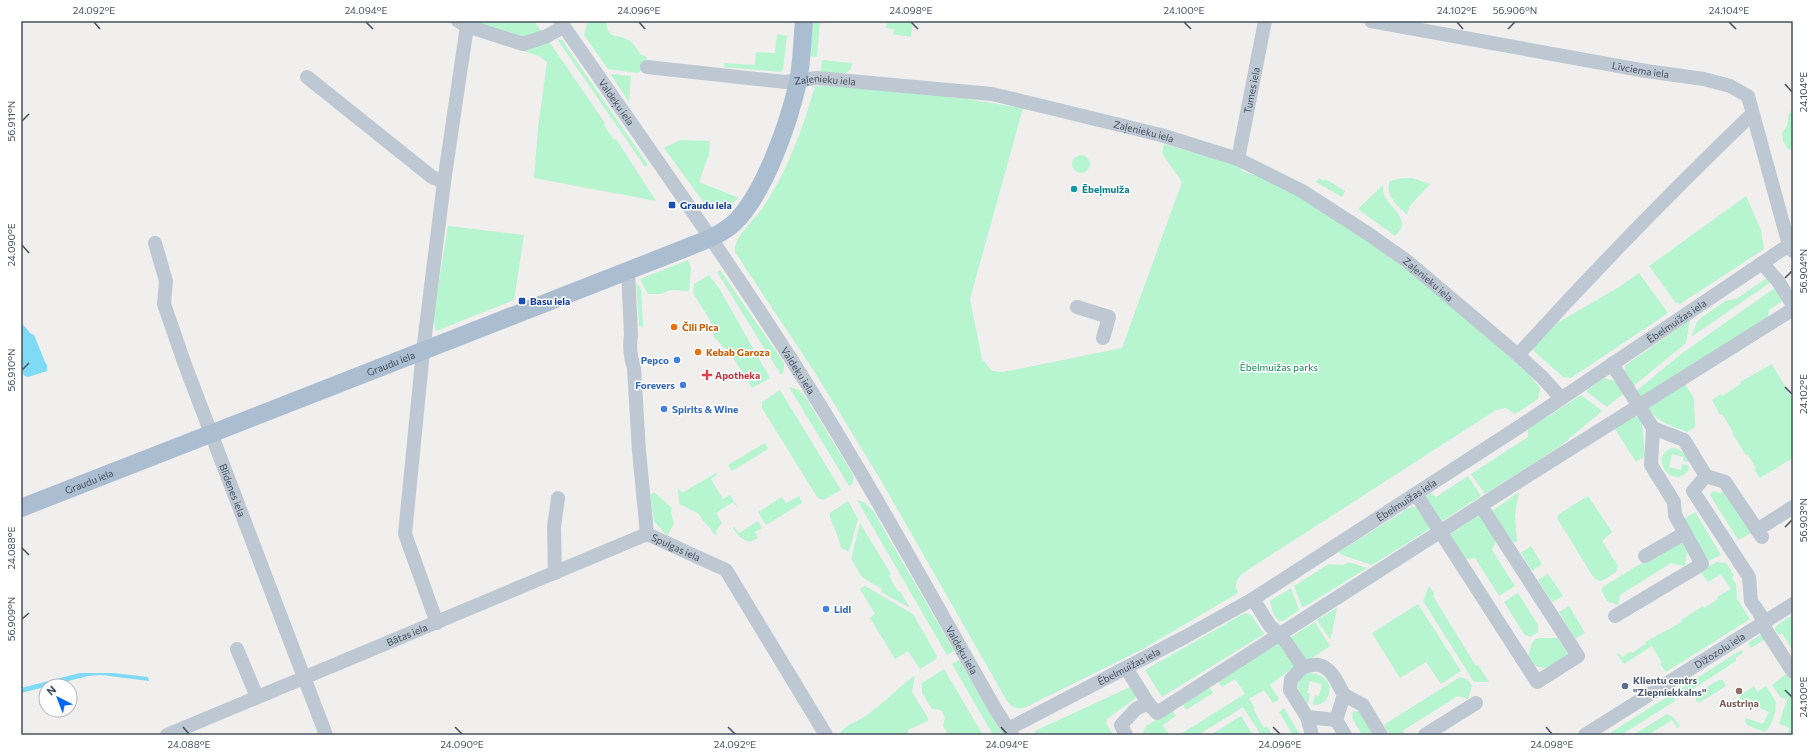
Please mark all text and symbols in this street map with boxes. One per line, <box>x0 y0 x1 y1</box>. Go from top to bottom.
text: 24.092°E <box>73 4 115 16</box>
text: 24.094°E <box>345 4 387 16</box>
text: 24.096°E <box>618 4 660 16</box>
text: 24.098°E <box>890 4 932 16</box>
text: 24.100°E <box>1164 4 1204 16</box>
text: 24.102°E <box>1437 4 1477 16</box>
text: 56.906°N <box>1493 4 1537 16</box>
text: 24.104°E <box>1709 4 1749 16</box>
street label: Līvciema iela <box>1611 59 1670 80</box>
street label: Tumes iela <box>1241 66 1262 115</box>
street label: Zaļenieku iela <box>793 72 856 88</box>
text: 24.104°E <box>1797 72 1809 112</box>
street label: Valdeķu iela <box>596 77 637 128</box>
text: 56.911°N <box>5 101 17 141</box>
street label: Zaļenieku iela <box>1112 118 1175 145</box>
place label: Ēbeļmuiža <box>1082 183 1130 196</box>
marker: Ēbeļmuiža <box>1069 184 1079 194</box>
place label: Graudu iela <box>680 199 732 211</box>
marker: Graudu iela <box>667 200 677 210</box>
text: 24.090°E <box>5 223 17 267</box>
text: 56.904°N <box>1797 249 1809 293</box>
street label: Zaļenieku iela <box>1401 254 1456 304</box>
place label: Basu iela <box>530 295 570 307</box>
marker: Basu iela <box>517 296 527 306</box>
street label: Ēbelmuižas iela <box>1644 297 1708 345</box>
place label: Čili Pica <box>682 321 718 333</box>
marker: Čili Pica <box>669 322 679 332</box>
street label: Valdeķu iela <box>779 345 818 396</box>
place label: Kebab Garoza <box>706 346 770 358</box>
marker: Kebab Garoza <box>693 347 703 357</box>
text: 56.910°N <box>5 349 17 391</box>
street label: Graudu iela <box>365 349 417 378</box>
place label: Pepco <box>641 354 669 366</box>
marker: Pepco <box>672 355 682 365</box>
park label: Ēbelmuižas parks <box>1240 361 1319 373</box>
place label: Apotheka <box>715 369 760 381</box>
marker: Apotheka <box>702 370 712 380</box>
text: 24.102°E <box>1797 374 1809 414</box>
place label: Forevers <box>635 379 675 391</box>
marker: Forevers <box>678 380 688 390</box>
place label: Spirits & Wine <box>672 403 738 415</box>
marker: Spirits & Wine <box>659 404 669 414</box>
street label: Blīdenes iela <box>217 462 248 518</box>
street label: Graudu iela <box>63 467 115 496</box>
street label: Ēbelmuižas iela <box>1374 476 1439 524</box>
text: 56.903°N <box>1797 498 1809 542</box>
text: 24.088°E <box>5 527 17 569</box>
street label: Spulgas iela <box>650 531 702 564</box>
text: 56.909°N <box>5 597 17 641</box>
place label: Lidl <box>834 603 851 615</box>
marker: Lidl <box>821 604 831 614</box>
street label: Bātas iela <box>385 621 429 648</box>
street label: Valdeķu iela <box>944 624 980 676</box>
street label: Dižozolu iela <box>1692 630 1747 671</box>
street label: Ēbelmuižas iela <box>1095 645 1162 687</box>
place label: Klientu centrs "Ziepniekkalns" <box>1633 674 1706 698</box>
text: 24.100°E <box>1797 677 1809 717</box>
north arrow <box>38 678 78 718</box>
marker: Klientu centrs "Ziepniekkalns" <box>1620 681 1630 691</box>
text: N <box>44 683 58 698</box>
marker: Austriņa <box>1734 686 1744 696</box>
place label: Austriņa <box>1719 697 1759 710</box>
text: 24.088°E <box>168 738 210 750</box>
text: 24.090°E <box>440 738 484 750</box>
text: 24.092°E <box>714 738 756 750</box>
text: 24.094°E <box>986 738 1028 750</box>
text: 24.096°E <box>1259 738 1301 750</box>
text: 24.098°E <box>1531 738 1573 750</box>

